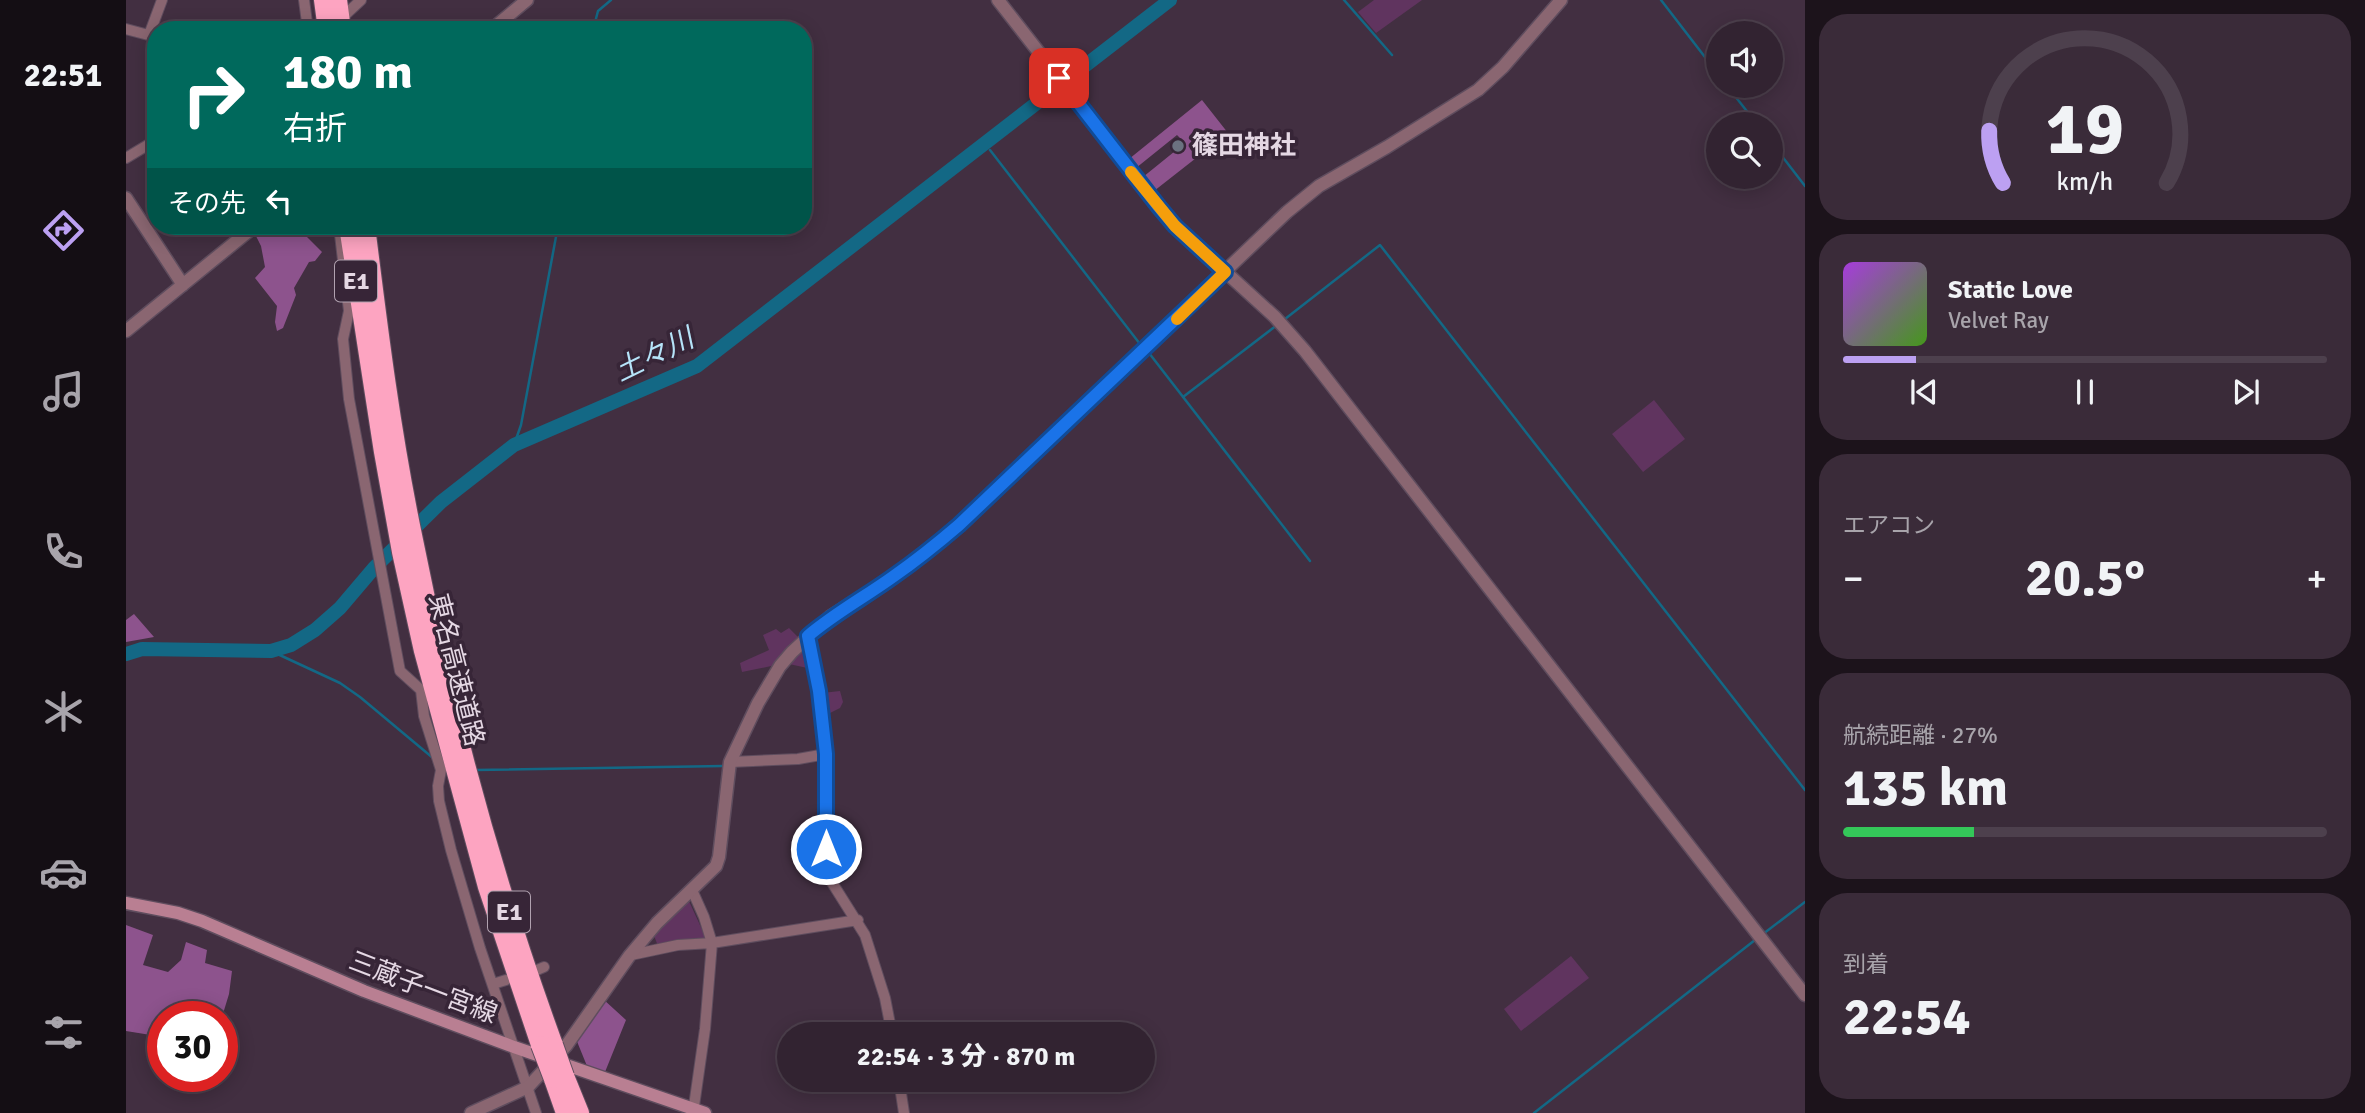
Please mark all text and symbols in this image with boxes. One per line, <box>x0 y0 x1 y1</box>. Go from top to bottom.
map controls <box>1706 21 1783 189</box>
button: sound <box>1706 21 1783 98</box>
text: 180 m <box>283 42 413 102</box>
pin <box>1029 48 1089 108</box>
icon: right <box>168 49 259 140</box>
text: 22:51 <box>24 56 102 95</box>
icon: arrive <box>1040 59 1078 97</box>
text: 19 <box>2046 85 2124 174</box>
text: 右折 <box>283 109 347 148</box>
button: search <box>1706 112 1783 189</box>
place label: 篠田神社 <box>1192 130 1296 162</box>
marker: 篠田神社 <box>1170 138 1186 154</box>
text: km/h <box>2057 166 2113 197</box>
icon: left <box>260 182 298 220</box>
text: その先 <box>168 188 246 220</box>
icon: directions <box>39 206 88 255</box>
road number: E1 <box>335 260 377 302</box>
text: Static Love <box>1948 274 2073 306</box>
text: Velvet Ray <box>1948 306 2049 335</box>
water label: 土々川 <box>609 320 702 389</box>
icon: music <box>39 367 88 416</box>
icon: previous <box>1905 373 1943 411</box>
icon: pause <box>2066 373 2104 411</box>
icon: next <box>2227 373 2265 411</box>
text: エアコン <box>1843 511 1935 540</box>
icon: phone <box>39 527 88 576</box>
text: 20.5° <box>2025 546 2145 610</box>
text: − <box>1843 555 1864 602</box>
text: + <box>2306 555 2327 602</box>
street label: 東名高速道路 <box>422 590 490 750</box>
icon: climate <box>39 687 88 736</box>
text: 航続距離 · 27% <box>1843 721 1998 750</box>
text: 135 km <box>1843 756 2008 820</box>
position arrow <box>789 812 863 886</box>
icon: car <box>39 848 88 897</box>
road number: E1 <box>488 891 530 932</box>
street label: 三蔵子一宮線 <box>344 945 502 1031</box>
text: 到着 <box>1843 950 1889 979</box>
text: 22:54 <box>1843 985 1971 1049</box>
speed limit sign: 30 <box>147 1001 238 1092</box>
icon: filters <box>39 1008 88 1057</box>
text: 22:54 · 3 分 · 870 m <box>857 1041 1075 1073</box>

